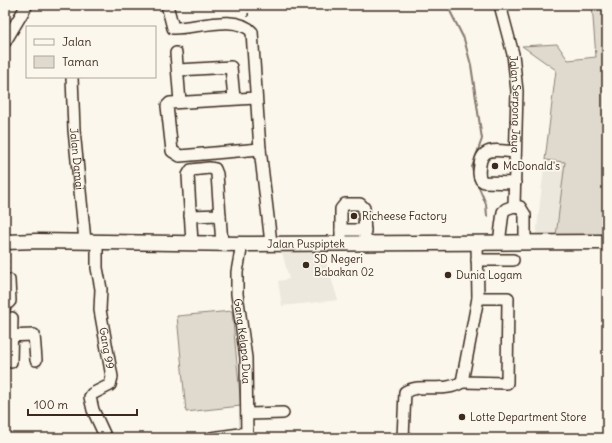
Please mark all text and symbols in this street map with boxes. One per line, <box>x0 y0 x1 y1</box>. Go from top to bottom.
legend <box>26 26 156 78</box>
text: Jalan <box>62 34 91 49</box>
text: Taman <box>62 54 99 69</box>
street label: Jalan Serpong Jaya <box>506 54 524 153</box>
street label: Jalan Damai <box>67 127 87 190</box>
place label: McDonald's <box>503 159 560 173</box>
marker: McDonald's <box>490 161 500 171</box>
place label: Richeese Factory <box>362 209 447 223</box>
marker: Richeese Factory <box>349 211 359 221</box>
street label: Jalan Puspiptek <box>267 236 345 251</box>
place label: SD Negeri Babakan 02 <box>314 252 374 279</box>
marker: SD Negeri Babakan 02 <box>301 260 311 270</box>
place label: Dunia Logam <box>456 268 522 282</box>
marker: Dunia Logam <box>443 270 453 280</box>
street label: Gang Kelapa Dua <box>231 297 253 384</box>
street label: Gang 99 <box>96 326 117 370</box>
scale bar <box>28 391 137 417</box>
text: 100 m <box>34 397 68 412</box>
place label: Lotte Department Store <box>470 410 586 424</box>
marker: Lotte Department Store <box>457 412 467 422</box>

